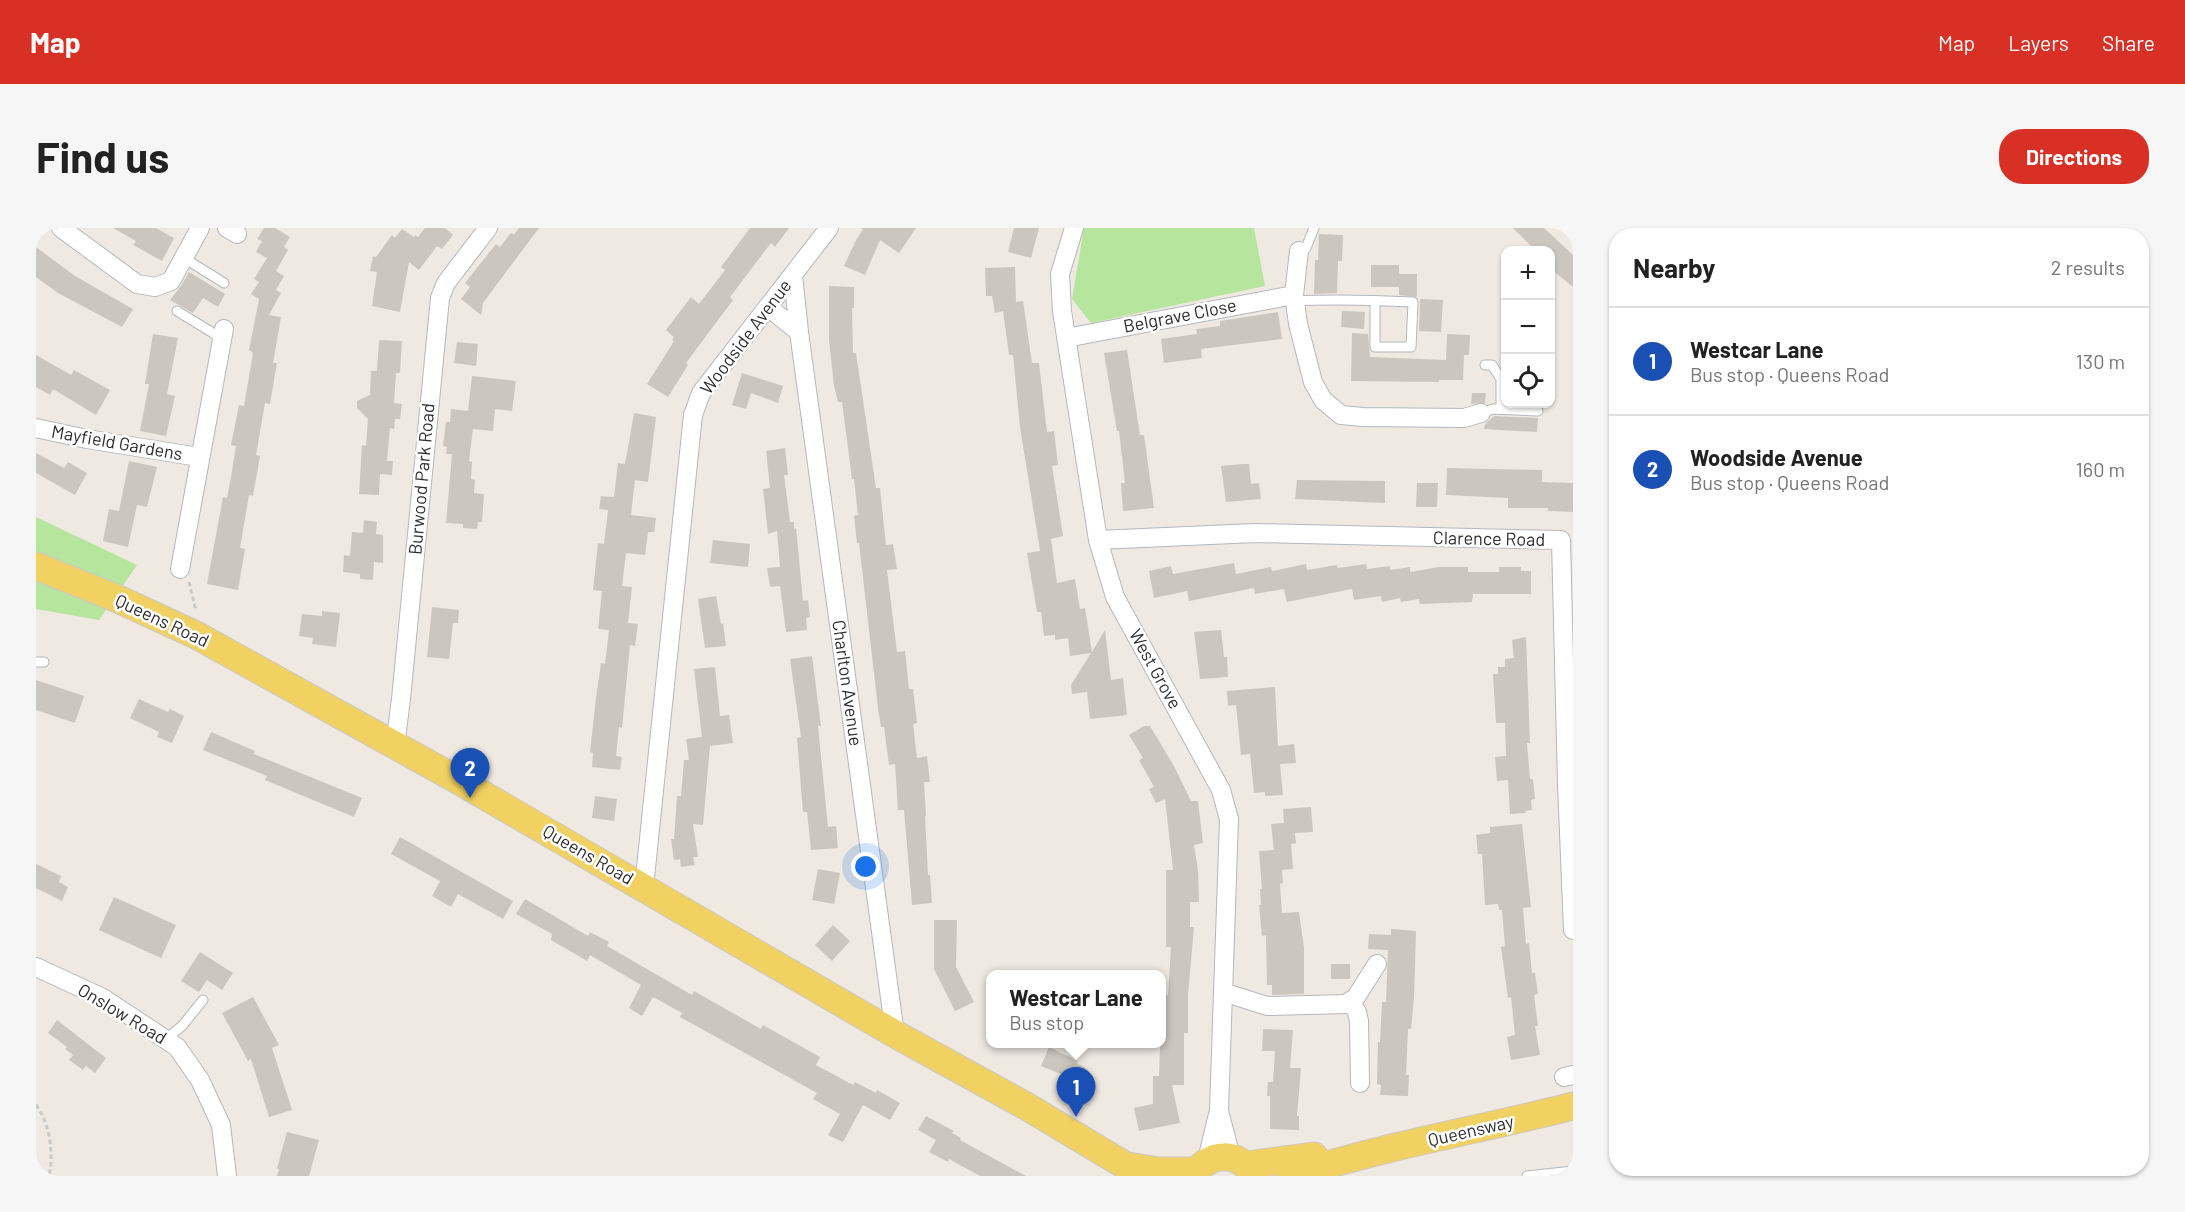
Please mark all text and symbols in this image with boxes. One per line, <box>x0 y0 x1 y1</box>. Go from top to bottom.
text: Map <box>30 25 81 59</box>
text: Map <box>1938 30 1975 55</box>
text: Layers <box>2008 30 2069 55</box>
text: Share <box>2102 30 2155 55</box>
button: Directions <box>1999 129 2149 184</box>
text: Find us <box>36 131 169 181</box>
map controls <box>1501 246 1555 408</box>
button: + <box>1501 246 1555 300</box>
text: Nearby <box>1633 252 1715 283</box>
text: 2 results <box>2051 255 2125 279</box>
street label: Woodside Avenue <box>695 275 795 398</box>
street label: Belgrave Close <box>1121 293 1238 337</box>
button: − <box>1501 300 1555 354</box>
text: Westcar Lane <box>1690 336 1823 362</box>
text: 1 <box>1649 349 1656 373</box>
text: 130 m <box>2076 349 2125 373</box>
button: locate <box>1501 354 1555 408</box>
text: Bus stop · Queens Road <box>1690 362 1890 386</box>
street label: Burwood Park Road <box>403 402 439 556</box>
street label: Mayfield Gardens <box>50 420 184 464</box>
text: Woodside Avenue <box>1690 444 1863 470</box>
text: 2 <box>1647 457 1658 481</box>
text: 160 m <box>2076 457 2125 481</box>
text: Bus stop · Queens Road <box>1690 470 1890 494</box>
street label: Clarence Road <box>1433 526 1545 550</box>
street label: Queens Road <box>112 589 213 651</box>
street label: Charlton Avenue <box>828 618 868 747</box>
street label: West Grove <box>1125 625 1187 712</box>
pin: 2 <box>450 748 490 798</box>
street label: Queens Road <box>539 819 638 889</box>
your location <box>851 852 880 881</box>
popup <box>986 970 1166 1048</box>
street label: Onslow Road <box>74 978 171 1048</box>
text: Westcar Lane <box>1009 984 1143 1010</box>
text: Bus stop <box>1009 1010 1084 1034</box>
pin: 1 <box>1056 1068 1096 1117</box>
street label: Queensway <box>1426 1110 1516 1151</box>

